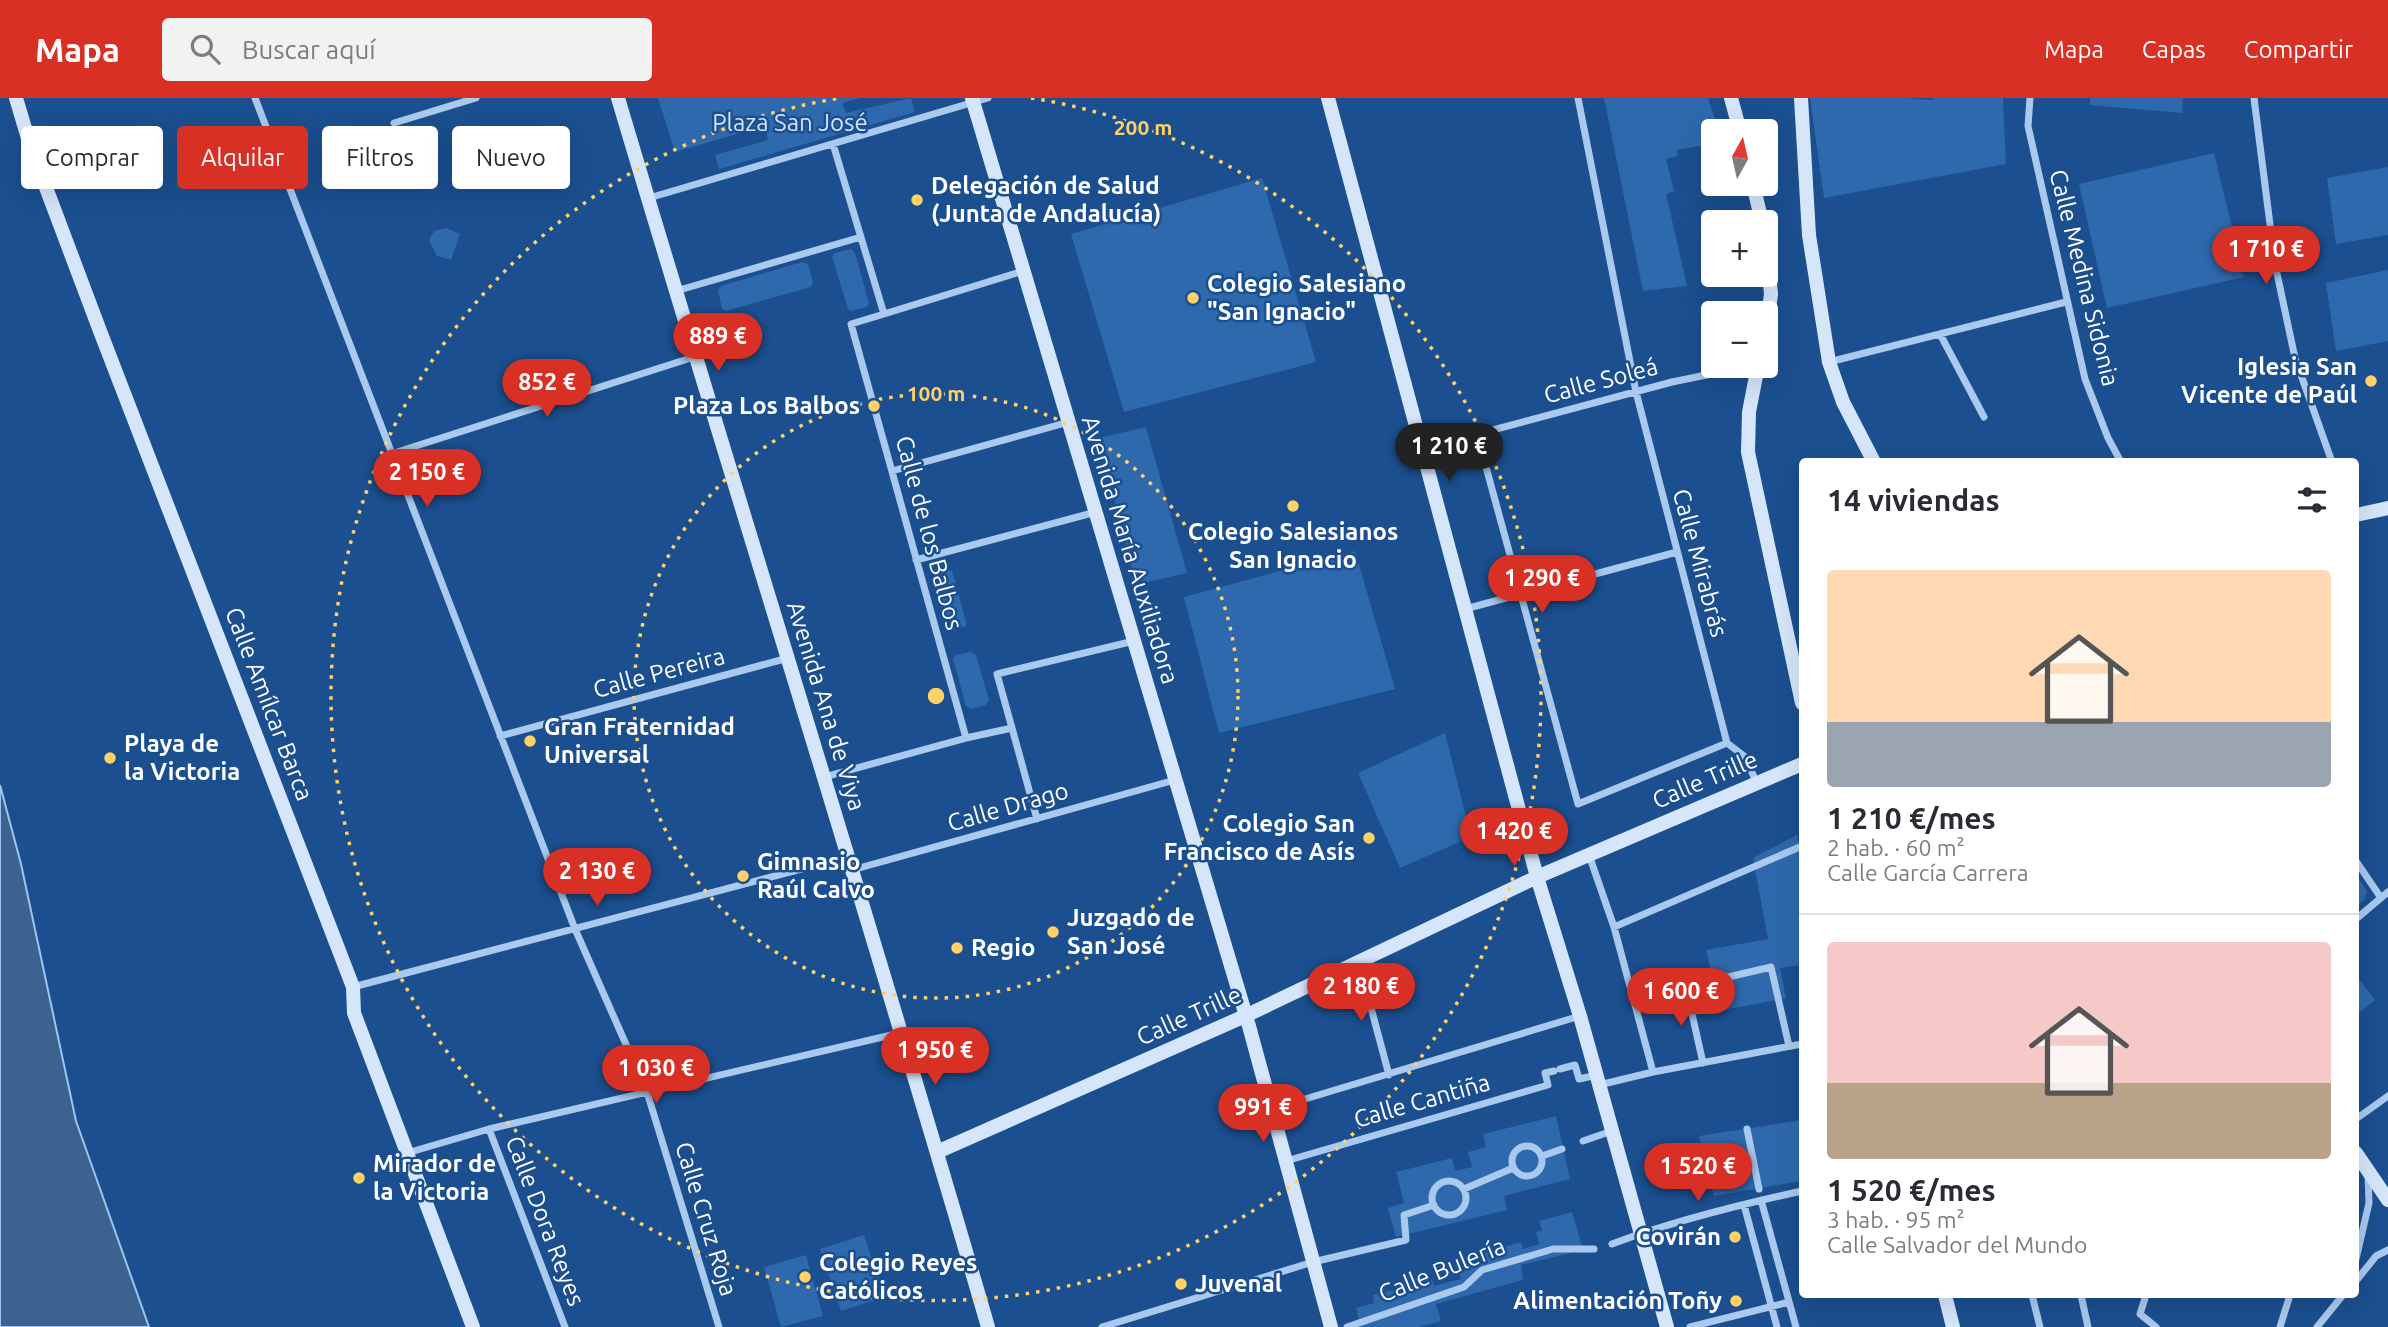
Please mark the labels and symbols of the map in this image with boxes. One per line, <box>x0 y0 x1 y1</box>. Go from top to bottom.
park label: Plaza San José <box>712 109 868 136</box>
text: 200 m <box>1114 115 1172 139</box>
north arrow <box>1701 119 1778 196</box>
street label: Calle Medina Sidonia <box>2045 167 2124 389</box>
place label: Delegación de Salud (Junta de Andalucía) <box>931 172 1161 227</box>
marker: Delegación de Salud (Junta de Andalucía) <box>909 192 925 208</box>
pin: 1 710 € <box>2201 226 2331 286</box>
place label: Colegio Salesiano "San Ignacio" <box>1207 270 1406 325</box>
marker: Colegio Salesiano "San Ignacio" <box>1185 290 1201 306</box>
pin: 889 € <box>669 314 767 373</box>
street label: Calle Soleá <box>1541 352 1661 409</box>
place label: Iglesia San Vicente de Paúl <box>2181 353 2357 408</box>
pin: 852 € <box>498 360 596 419</box>
marker: Iglesia San Vicente de Paúl <box>2363 373 2379 389</box>
text: 100 m <box>907 381 965 405</box>
place label: Plaza Los Balbos <box>673 392 860 419</box>
marker: Plaza Los Balbos <box>866 398 882 414</box>
street label: Avenida María Auxiliadora <box>1077 413 1184 687</box>
pin: 1 210 € <box>1384 424 1514 483</box>
street label: Calle de los Balbos <box>891 433 968 633</box>
pin: 2 150 € <box>362 450 492 509</box>
street label: Calle Mirabrás <box>1668 486 1733 640</box>
marker: Colegio Salesianos San Ignacio <box>1285 498 1301 514</box>
place label: Colegio Salesianos San Ignacio <box>1188 518 1398 573</box>
pin: 1 290 € <box>1477 556 1607 615</box>
street label: Avenida Ana de Viya <box>782 598 871 814</box>
street label: Calle Amílcar Barca <box>220 603 319 804</box>
street label: Calle Pereira <box>590 642 728 703</box>
centre of rings <box>924 684 948 708</box>
place label: Gran Fraternidad Universal <box>544 713 735 768</box>
place label: Playa de la Victoria <box>124 730 240 785</box>
marker: Gran Fraternidad Universal <box>522 733 538 749</box>
street label: Calle Trille <box>1648 745 1761 814</box>
marker: Playa de la Victoria <box>102 750 118 766</box>
street label: Calle Drago <box>944 776 1071 837</box>
pin: 1 420 € <box>1449 808 1579 868</box>
place label: Colegio San Francisco de Asís <box>1164 810 1355 865</box>
marker: Colegio San Francisco de Asís <box>1361 830 1377 846</box>
pin: 2 130 € <box>532 848 662 908</box>
place label: Gimnasio Raúl Calvo <box>757 848 875 903</box>
marker: Gimnasio Raúl Calvo <box>735 868 751 884</box>
place label: Juzgado de San José <box>1067 904 1195 959</box>
marker: Juzgado de San José <box>1045 924 1061 940</box>
place label: Regio <box>971 934 1035 961</box>
marker: Regio <box>949 940 965 956</box>
pin: 2 180 € <box>1296 964 1426 1023</box>
pin: 1 600 € <box>1616 968 1746 1028</box>
street label: Calle Trille <box>1132 980 1245 1051</box>
pin: 1 950 € <box>870 1028 1000 1087</box>
pin: 1 030 € <box>591 1046 721 1105</box>
street label: Calle Cantiña <box>1351 1068 1493 1133</box>
pin: 991 € <box>1214 1084 1312 1144</box>
street label: Calle Dora Reyes <box>501 1132 590 1310</box>
street label: Calle Cruz Roja <box>670 1139 743 1299</box>
pin: 1 520 € <box>1633 1144 1763 1203</box>
place label: Mirador de la Victoria <box>373 1150 496 1205</box>
marker: Mirador de la Victoria <box>351 1170 367 1186</box>
place label: Covirán <box>1635 1223 1721 1250</box>
marker: Covirán <box>1727 1229 1743 1245</box>
street label: Calle Bulería <box>1375 1232 1509 1307</box>
place label: Colegio Reyes Católicos <box>819 1249 977 1304</box>
marker: Colegio Reyes Católicos <box>797 1269 813 1285</box>
place label: Juvenal <box>1195 1270 1282 1297</box>
marker: Juvenal <box>1173 1276 1189 1292</box>
place label: Alimentación Toñy <box>1513 1287 1722 1314</box>
marker: Alimentación Toñy <box>1728 1293 1744 1309</box>

